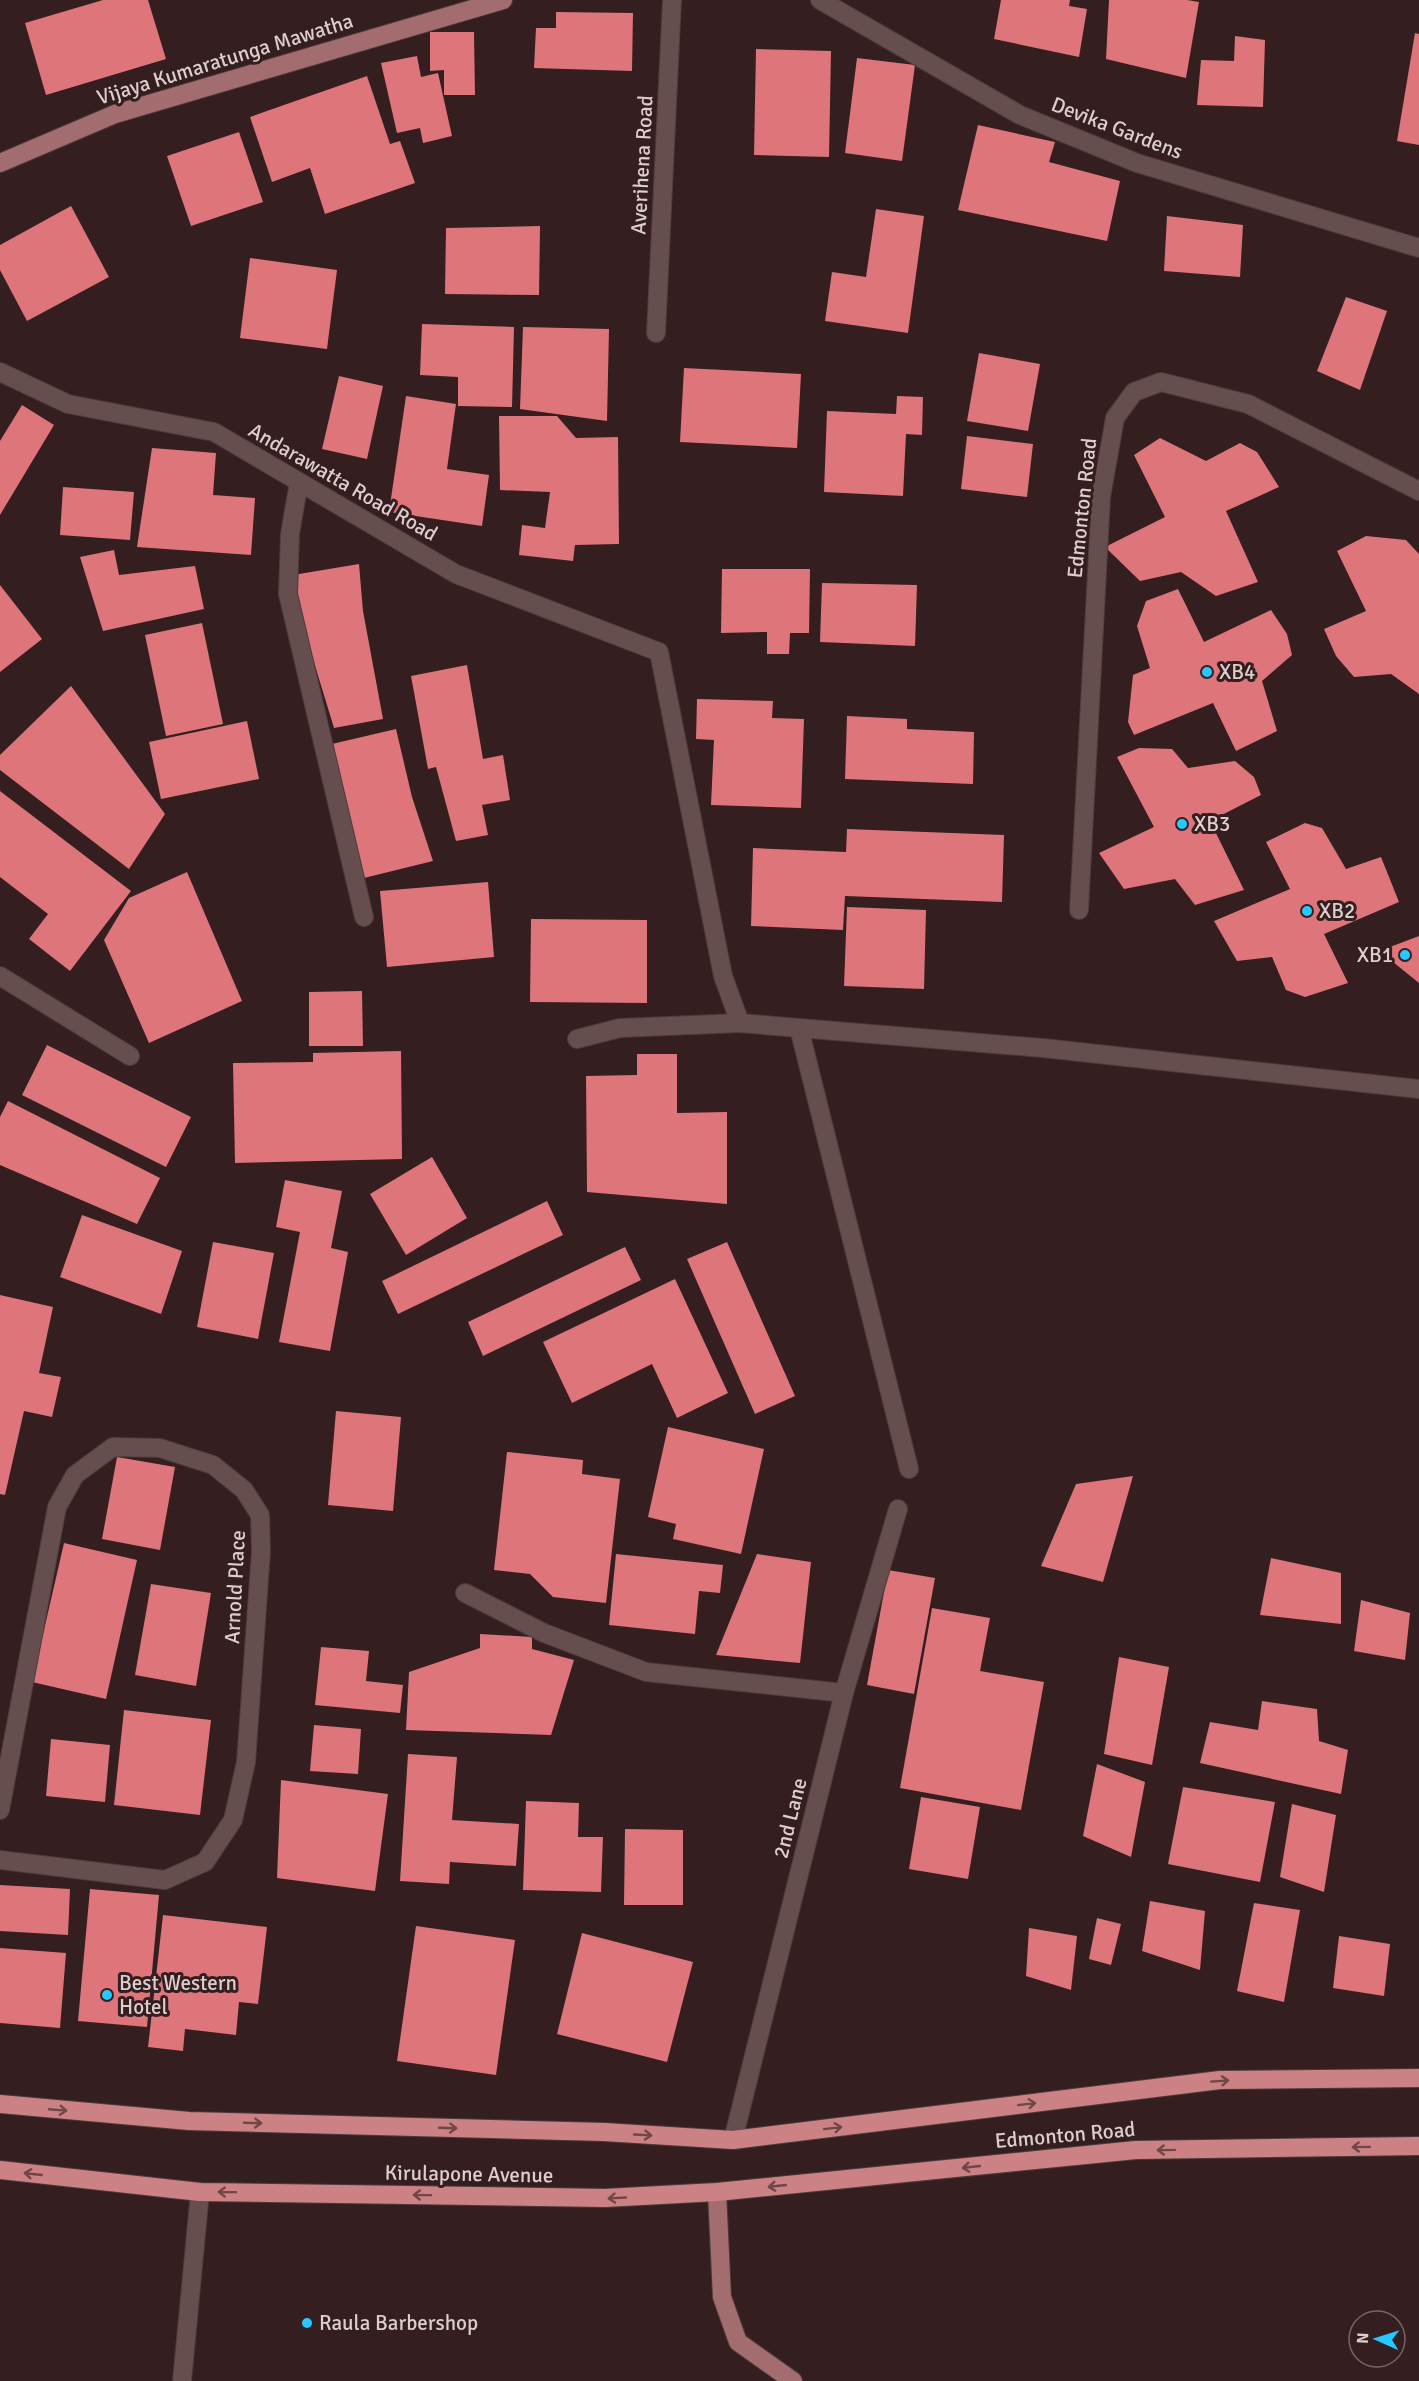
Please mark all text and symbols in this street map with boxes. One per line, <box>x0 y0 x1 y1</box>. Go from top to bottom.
street label: Vijaya Kumaratunga Mawatha <box>94 8 356 110</box>
street label: Devika Gardens <box>1048 91 1186 165</box>
street label: Averihena Road <box>625 95 659 235</box>
street label: Andarawatta Road Road <box>244 417 442 547</box>
street label: Edmonton Road <box>1062 437 1102 579</box>
place label: XB4 <box>1219 659 1255 685</box>
marker: XB4 <box>1200 665 1214 679</box>
place label: XB3 <box>1194 811 1230 837</box>
marker: XB3 <box>1175 817 1189 831</box>
place label: XB2 <box>1319 898 1355 924</box>
marker: XB2 <box>1300 904 1314 918</box>
place label: XB1 <box>1357 942 1393 968</box>
marker: XB1 <box>1398 948 1412 962</box>
street label: Arnold Place <box>219 1530 251 1644</box>
street label: 2nd Lane <box>767 1775 813 1861</box>
place label: Best Western Hotel <box>119 1970 237 2020</box>
marker: Best Western Hotel <box>100 1988 114 2002</box>
one-way arrow <box>1210 2075 1230 2086</box>
one-way arrow <box>1016 2098 1036 2109</box>
one-way arrow <box>48 2104 68 2115</box>
street label: Edmonton Road <box>994 2116 1136 2154</box>
one-way arrow <box>242 2117 262 2129</box>
one-way arrow <box>437 2122 457 2134</box>
one-way arrow <box>823 2122 842 2133</box>
one-way arrow <box>632 2129 652 2140</box>
one-way arrow <box>1351 2141 1371 2152</box>
one-way arrow <box>1156 2144 1176 2156</box>
street label: Kirulapone Avenue <box>384 2160 554 2188</box>
one-way arrow <box>962 2162 982 2173</box>
one-way arrow <box>24 2168 43 2179</box>
one-way arrow <box>768 2181 788 2192</box>
one-way arrow <box>218 2186 238 2198</box>
one-way arrow <box>412 2190 432 2201</box>
one-way arrow <box>607 2192 627 2203</box>
north arrow <box>1347 2309 1407 2369</box>
place label: Raula Barbershop <box>319 2310 478 2336</box>
marker: Raula Barbershop <box>300 2316 314 2330</box>
text: N <box>1353 2332 1373 2344</box>

